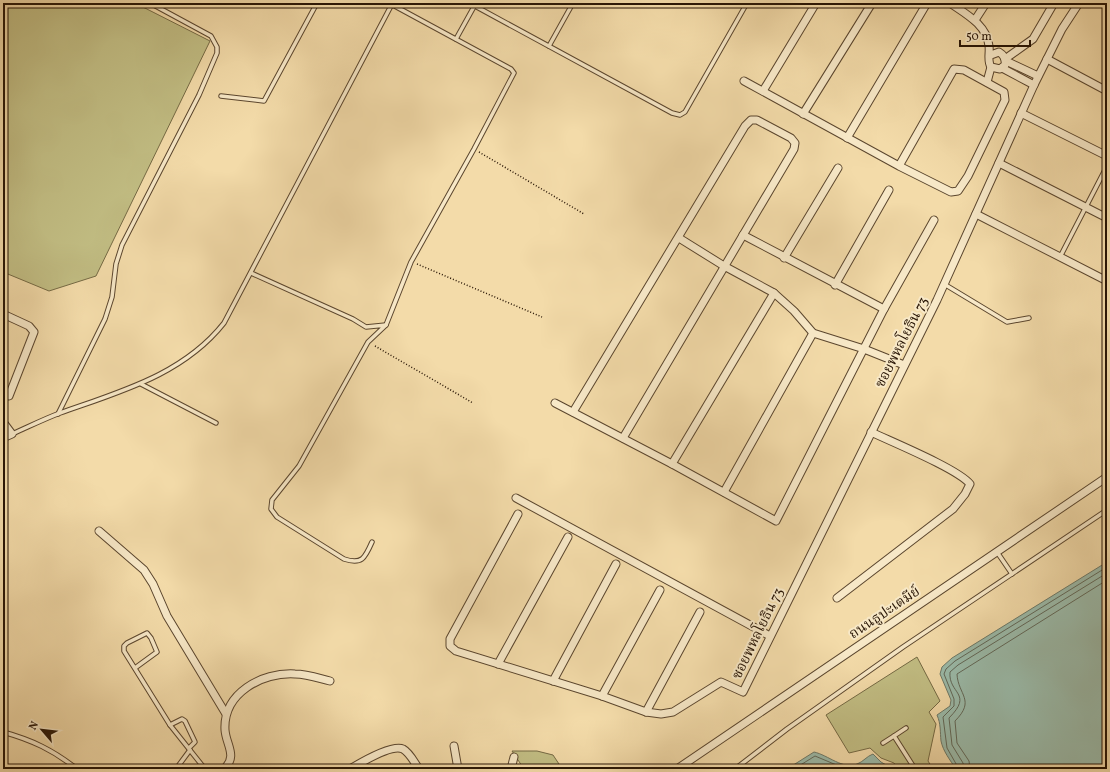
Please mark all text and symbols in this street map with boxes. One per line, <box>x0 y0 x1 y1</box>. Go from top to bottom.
scale bar <box>960 22 1030 48</box>
text: 50 m <box>966 29 992 45</box>
street label: ซอยพหลโยธิน 73 <box>870 293 933 391</box>
street label: ถนนธูปะเตมีย์ <box>845 582 924 644</box>
street label: ซอยพหลโยธิน 73 <box>726 584 789 683</box>
north arrow <box>22 710 62 750</box>
text: N <box>26 719 43 733</box>

